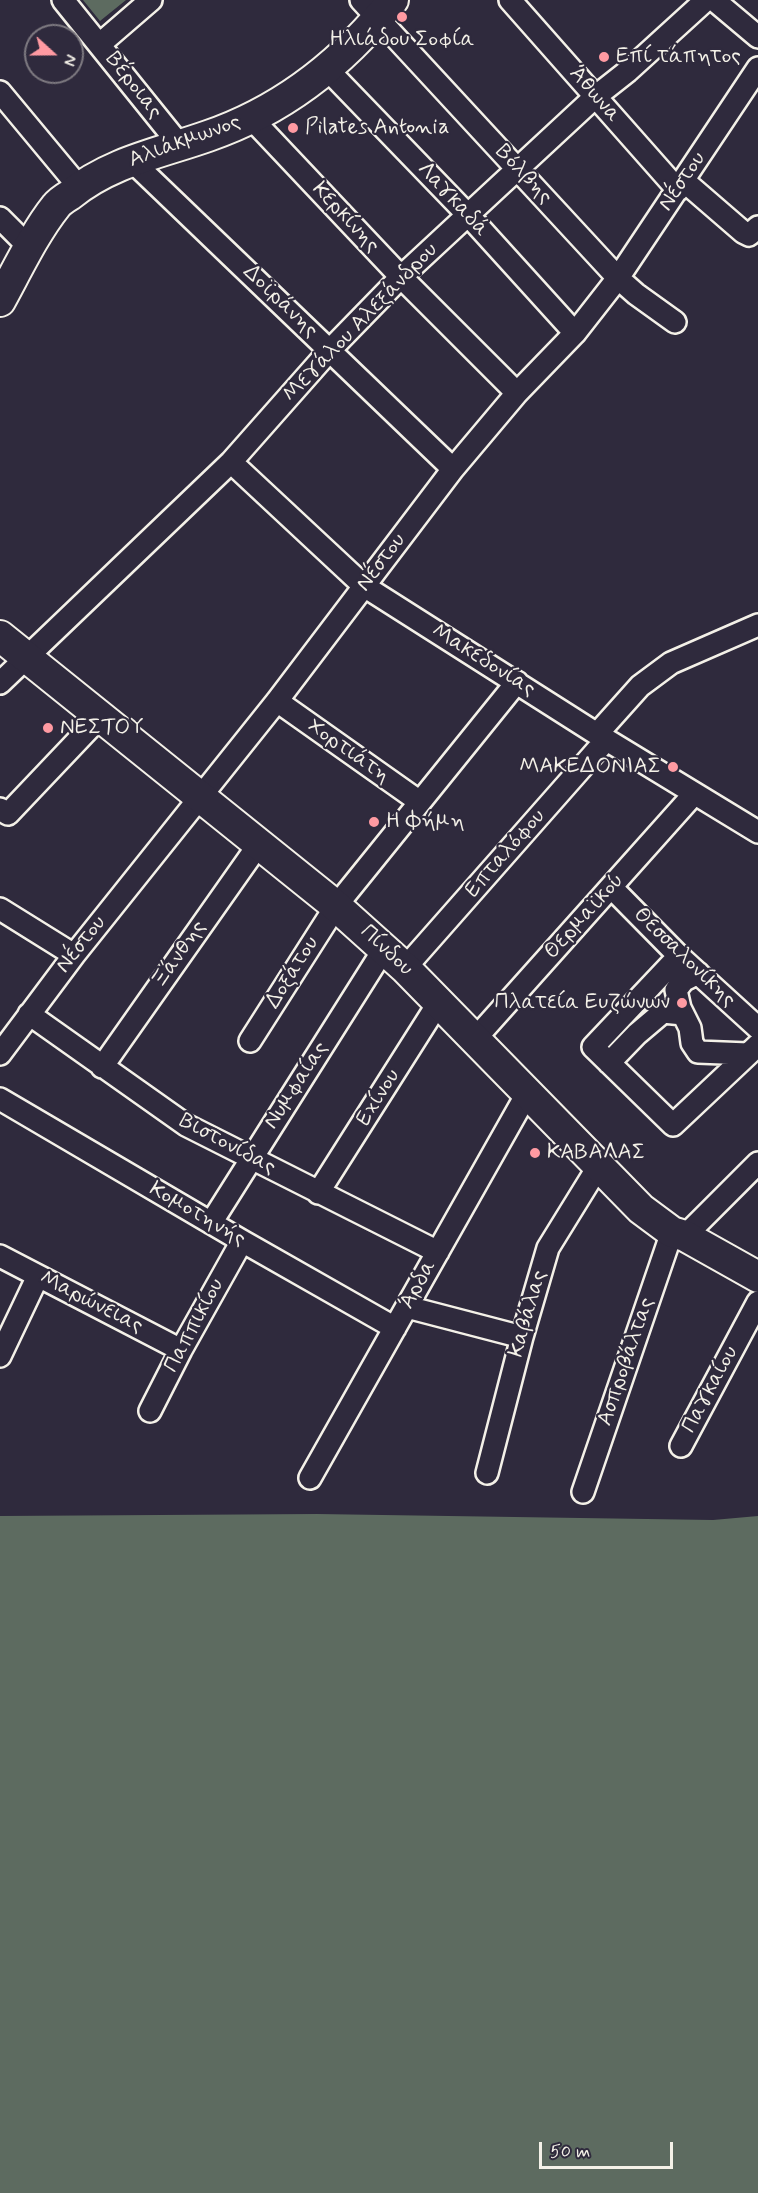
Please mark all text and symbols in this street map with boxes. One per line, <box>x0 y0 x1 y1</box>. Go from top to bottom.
marker: Ηλιάδου Σοφία <box>395 10 409 24</box>
north arrow <box>24 24 84 84</box>
place label: Ηλιάδου Σοφία <box>330 27 474 53</box>
place label: Επί τάπητος <box>616 44 741 70</box>
street label: Βέροιας <box>99 47 167 125</box>
marker: Επί τάπητος <box>597 50 611 64</box>
text: N <box>58 51 81 69</box>
street label: Άθωνα <box>563 62 625 128</box>
street label: Αλιάκμωνος <box>125 110 245 174</box>
place label: Pilates Antonia <box>305 115 450 141</box>
marker: Pilates Antonia <box>286 121 300 135</box>
street label: Βόλβης <box>489 140 557 210</box>
street label: Νέστου <box>654 147 712 217</box>
street label: Λαγκαδά <box>411 157 493 243</box>
street label: Κερκίνης <box>305 177 385 259</box>
street label: Μεγάλου Αλεξάνδρου <box>278 238 444 408</box>
street label: Δοϊράνης <box>237 260 323 344</box>
street label: Νέστου <box>352 529 412 597</box>
street label: Μακεδονίας <box>426 619 540 703</box>
street label: Χορτιάτη <box>301 714 395 790</box>
place label: ΝΕΣΤΟΥ <box>60 715 144 741</box>
marker: ΝΕΣΤΟΥ <box>41 721 55 735</box>
place label: ΜΑΚΕΔΟΝΙΑΣ <box>519 754 661 780</box>
marker: ΜΑΚΕΔΟΝΙΑΣ <box>666 760 680 774</box>
street label: Επταλόφου <box>460 804 552 904</box>
place label: Η Φήμη <box>386 809 465 835</box>
marker: Η Φήμη <box>367 815 381 829</box>
street label: Θερμαϊκού <box>539 868 631 966</box>
street label: Θεσσαλονίκης <box>627 902 741 1014</box>
street label: Νέστου <box>51 911 113 979</box>
street label: Ξάνθης <box>147 916 213 994</box>
street label: Πίνδου <box>354 920 418 982</box>
street label: Δοξάτου <box>261 932 325 1014</box>
place label: Πλατεία Ευζώνων <box>495 990 670 1016</box>
marker: Πλατεία Ευζώνων <box>675 996 689 1010</box>
street label: Νυμφαίας <box>259 1037 335 1135</box>
street label: Εχίνου <box>351 1065 407 1131</box>
street label: Βιστονίδας <box>174 1108 280 1182</box>
place label: ΚΑΒΑΛΑΣ <box>547 1140 645 1166</box>
marker: ΚΑΒΑΛΑΣ <box>528 1146 542 1160</box>
street label: Κομοτηνής <box>144 1177 250 1253</box>
street label: Άρδα <box>395 1256 443 1314</box>
street label: Μαρώνειας <box>35 1266 147 1340</box>
street label: Καβάλας <box>504 1267 554 1361</box>
street label: Παππικίου <box>159 1274 231 1378</box>
street label: Ασπροβάλτας <box>593 1294 661 1430</box>
street label: Παγκαίου <box>677 1342 745 1438</box>
scale bar <box>542 2130 676 2168</box>
text: 50 m <box>550 2140 590 2164</box>

